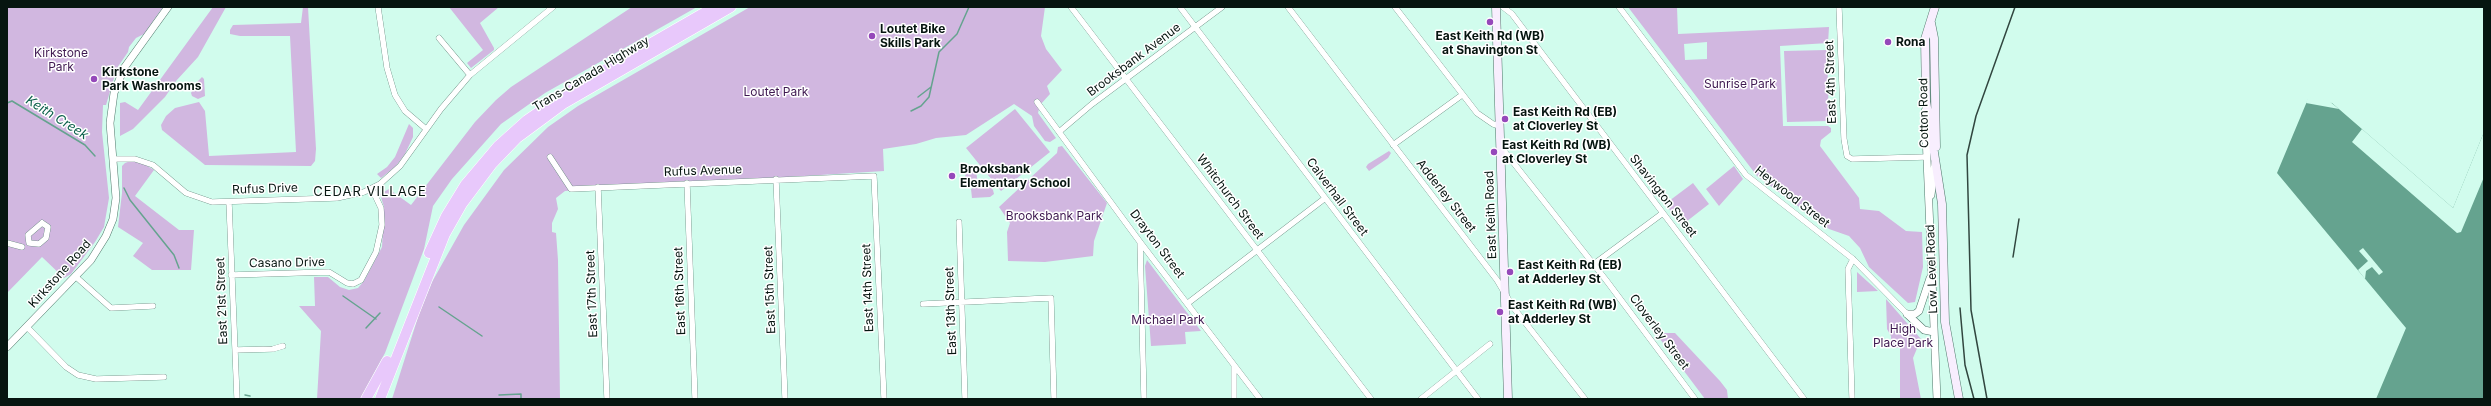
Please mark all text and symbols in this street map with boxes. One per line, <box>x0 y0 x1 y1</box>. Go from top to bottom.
marker: East Keith Rd (WB) at Shavington St <box>1485 17 1495 27</box>
street label: Brooksbank Avenue <box>1085 20 1183 100</box>
place label: Loutet Bike Skills Park <box>880 22 945 50</box>
place label: East Keith Rd (WB) at Shavington St <box>1435 29 1545 57</box>
marker: Loutet Bike Skills Park <box>867 31 877 41</box>
street label: Trans-Canada Highway <box>530 33 652 115</box>
place label: Rona <box>1896 35 1926 49</box>
marker: Rona <box>1883 37 1893 47</box>
street label: East 4th Street <box>1822 40 1840 124</box>
park label: Kirkstone Park <box>34 46 88 74</box>
place label: Kirkstone Park Washrooms <box>102 65 201 93</box>
marker: Kirkstone Park Washrooms <box>89 74 99 84</box>
park label: Sunrise Park <box>1704 77 1776 91</box>
street label: Cotton Road <box>1916 78 1932 148</box>
park label: Loutet Park <box>744 85 808 99</box>
water label: Keith Creek <box>23 93 91 143</box>
place label: East Keith Rd (EB) at Cloverley St <box>1513 105 1617 133</box>
marker: East Keith Rd (EB) at Cloverley St <box>1500 114 1510 124</box>
place label: East Keith Rd (WB) at Cloverley St <box>1502 138 1611 166</box>
marker: East Keith Rd (WB) at Cloverley St <box>1489 147 1499 157</box>
street label: Whitchurch Street <box>1194 152 1266 242</box>
street label: Shavington Street <box>1626 152 1700 240</box>
street label: Calverhall Street <box>1303 155 1371 239</box>
street label: Adderley Street <box>1413 157 1479 235</box>
street label: Rufus Avenue <box>664 162 742 180</box>
place label: Brooksbank Elementary School <box>960 162 1070 190</box>
street label: Heywood Street <box>1752 163 1832 231</box>
marker: Brooksbank Elementary School <box>947 171 957 181</box>
street label: East Keith Road <box>1482 171 1500 259</box>
street label: Rufus Drive <box>232 181 298 197</box>
district label: CEDAR VILLAGE <box>313 184 427 200</box>
street label: Drayton Street <box>1127 207 1187 281</box>
park label: Brooksbank Park <box>1006 209 1102 223</box>
street label: Low Level Road <box>1923 224 1941 314</box>
street label: Kirkstone Road <box>26 237 94 311</box>
street label: East 14th Street <box>859 244 877 332</box>
street label: East 15th Street <box>761 246 779 334</box>
street label: East 16th Street <box>671 247 689 335</box>
street label: East 17th Street <box>583 250 601 338</box>
street label: Casano Drive <box>249 255 325 271</box>
street label: East 21st Street <box>213 257 231 345</box>
place label: East Keith Rd (EB) at Adderley St <box>1518 258 1622 286</box>
street label: East 13th Street <box>942 267 960 355</box>
marker: East Keith Rd (EB) at Adderley St <box>1505 267 1515 277</box>
street label: Cloverley Street <box>1626 292 1692 372</box>
place label: East Keith Rd (WB) at Adderley St <box>1508 298 1617 326</box>
marker: East Keith Rd (WB) at Adderley St <box>1495 307 1505 317</box>
park label: Michael Park <box>1131 313 1205 327</box>
park label: High Place Park <box>1873 322 1933 350</box>

